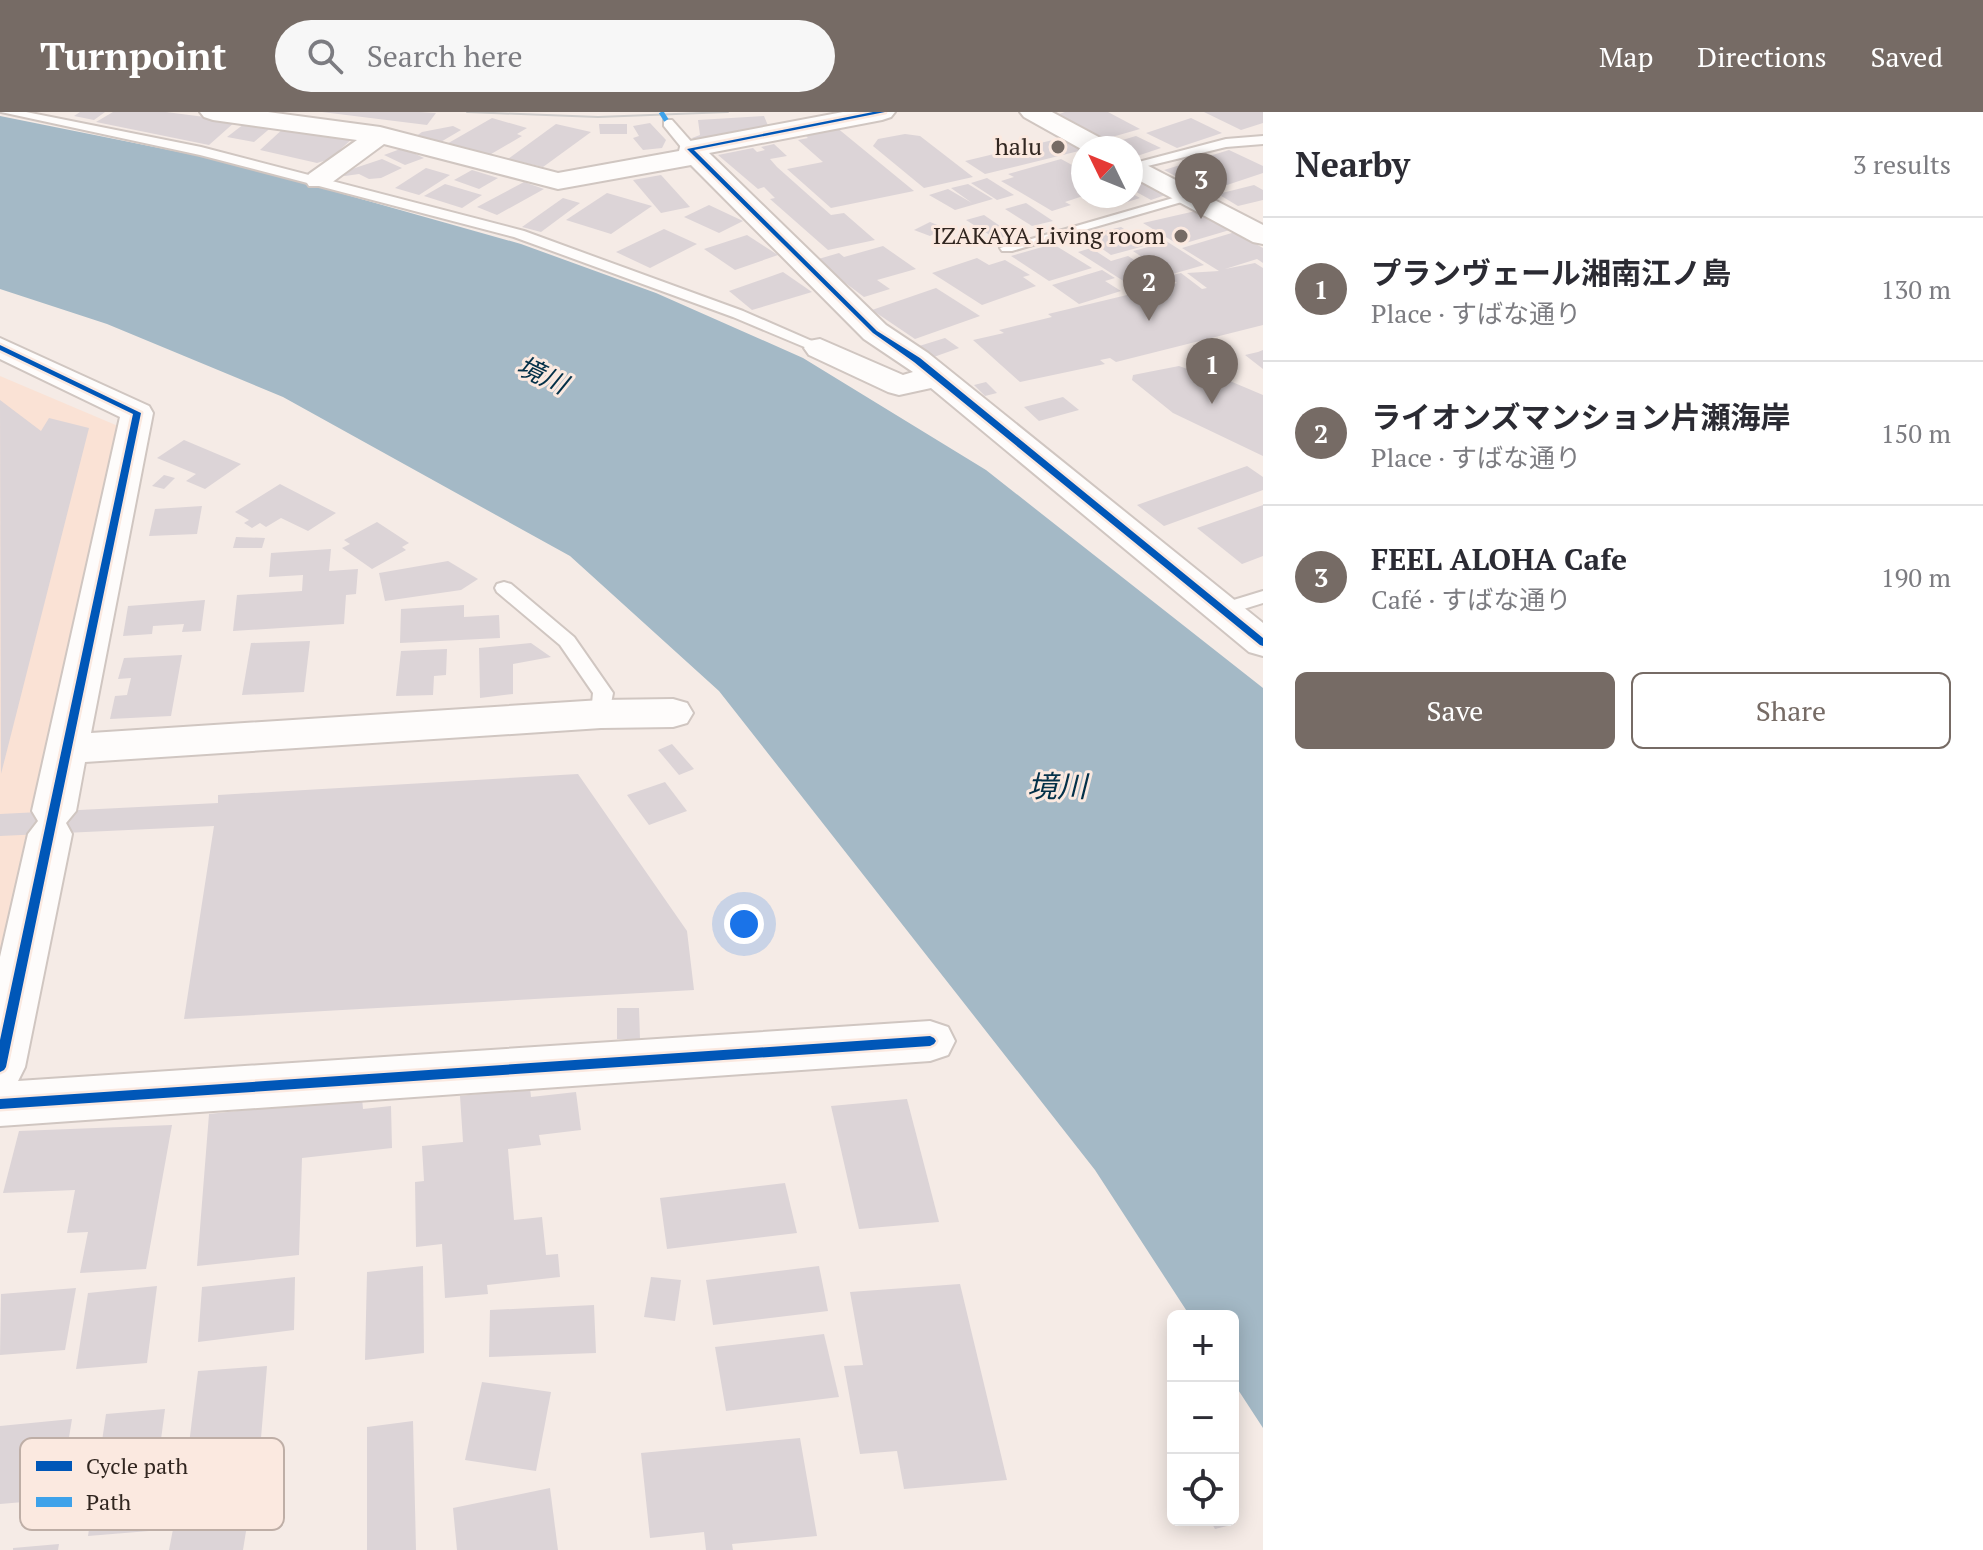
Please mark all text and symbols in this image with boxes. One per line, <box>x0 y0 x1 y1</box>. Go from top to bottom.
search box <box>275 20 835 92</box>
text: Turnpoint <box>40 31 227 81</box>
icon: search <box>303 34 347 78</box>
text: Search here <box>367 36 523 76</box>
text: Map <box>1599 38 1653 75</box>
text: Directions <box>1697 38 1827 75</box>
text: Saved <box>1871 38 1943 75</box>
place label: halu <box>995 130 1042 162</box>
north arrow <box>1071 136 1143 208</box>
marker: halu <box>1049 138 1067 156</box>
text: Nearby <box>1295 142 1410 187</box>
text: 3 results <box>1853 147 1951 181</box>
pin: 3 <box>1175 153 1227 219</box>
place label: IZAKAYA Living room <box>933 219 1165 251</box>
marker: IZAKAYA Living room <box>1172 227 1190 245</box>
text: プランヴェール湘南江ノ島 <box>1371 253 1731 293</box>
pin: 2 <box>1123 255 1175 321</box>
text: 1 <box>1314 272 1328 306</box>
text: 130 m <box>1881 272 1951 306</box>
text: Place · すばな通り <box>1371 296 1581 330</box>
pin: 1 <box>1186 338 1238 404</box>
water label: 境川 <box>512 348 576 402</box>
text: ライオンズマンション片瀬海岸 <box>1371 397 1790 437</box>
text: 2 <box>1314 416 1328 450</box>
text: 150 m <box>1881 416 1951 450</box>
text: Place · すばな通り <box>1371 440 1581 474</box>
text: FEEL ALOHA Cafe <box>1371 539 1627 579</box>
text: 3 <box>1314 560 1328 594</box>
text: 190 m <box>1881 560 1951 594</box>
text: Café · すばな通り <box>1371 582 1571 616</box>
button: Save <box>1295 672 1615 749</box>
button: Share <box>1631 672 1951 749</box>
water label: 境川 <box>1027 766 1090 806</box>
your location <box>724 904 764 944</box>
map controls <box>1167 1310 1239 1526</box>
button: + <box>1167 1310 1239 1382</box>
button: − <box>1167 1382 1239 1454</box>
legend <box>20 1438 284 1530</box>
text: Cycle path <box>86 1451 188 1480</box>
button: locate <box>1167 1454 1239 1526</box>
text: Path <box>86 1487 131 1516</box>

